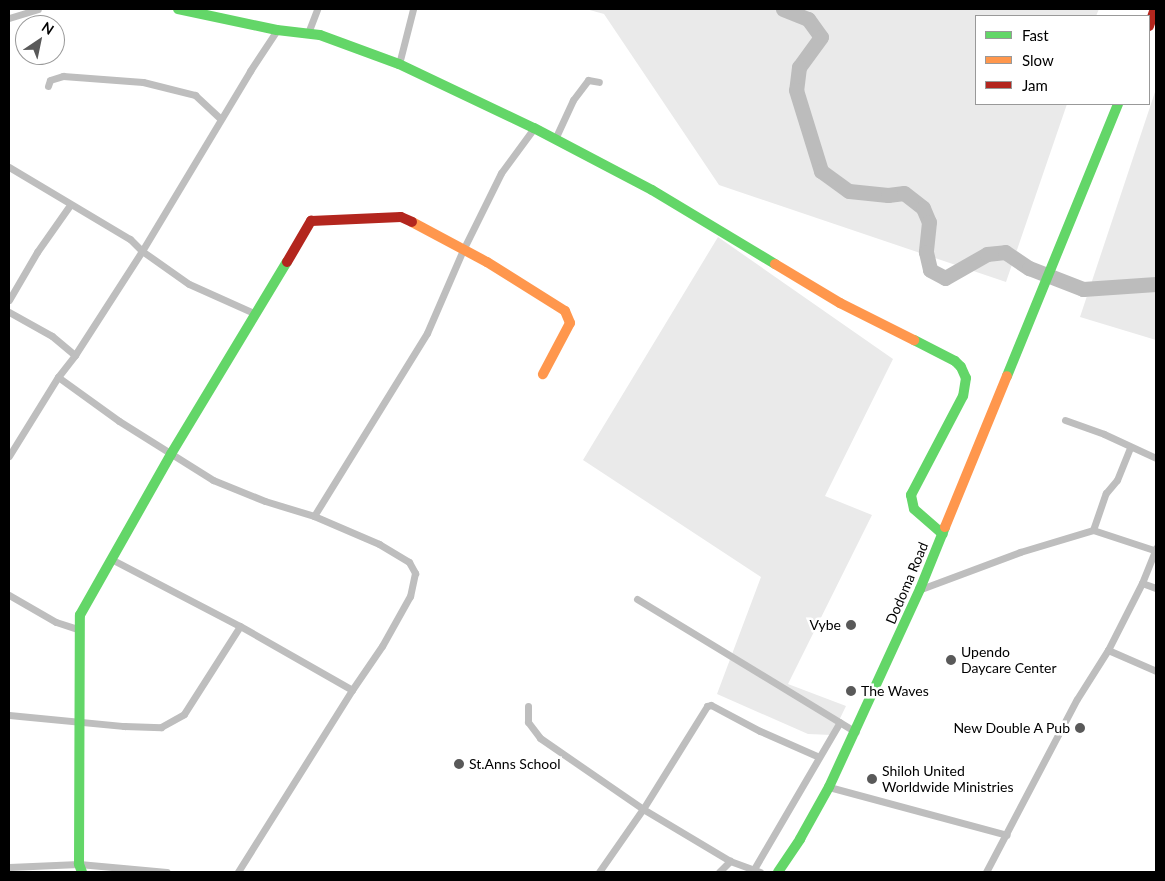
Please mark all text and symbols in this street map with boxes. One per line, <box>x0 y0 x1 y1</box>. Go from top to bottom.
north arrow <box>15 15 65 65</box>
legend <box>975 15 1150 105</box>
text: N <box>39 18 57 38</box>
text: Fast <box>1022 26 1049 44</box>
text: Slow <box>1022 51 1054 69</box>
text: Jam <box>1022 76 1048 94</box>
street label: Dodoma Road <box>882 540 932 626</box>
place label: Vybe <box>809 617 841 633</box>
marker: Vybe <box>845 619 857 631</box>
place label: Upendo Daycare Center <box>961 644 1056 676</box>
marker: Upendo Daycare Center <box>945 654 957 666</box>
place label: The Waves <box>861 683 929 699</box>
marker: The Waves <box>845 685 857 697</box>
place label: New Double A Pub <box>952 720 1070 736</box>
marker: New Double A Pub <box>1074 722 1086 734</box>
place label: St.Anns School <box>469 756 561 772</box>
marker: St.Anns School <box>453 758 465 770</box>
place label: Shiloh United Worldwide Ministries <box>882 763 1013 796</box>
marker: Shiloh United Worldwide Ministries <box>866 773 878 785</box>

